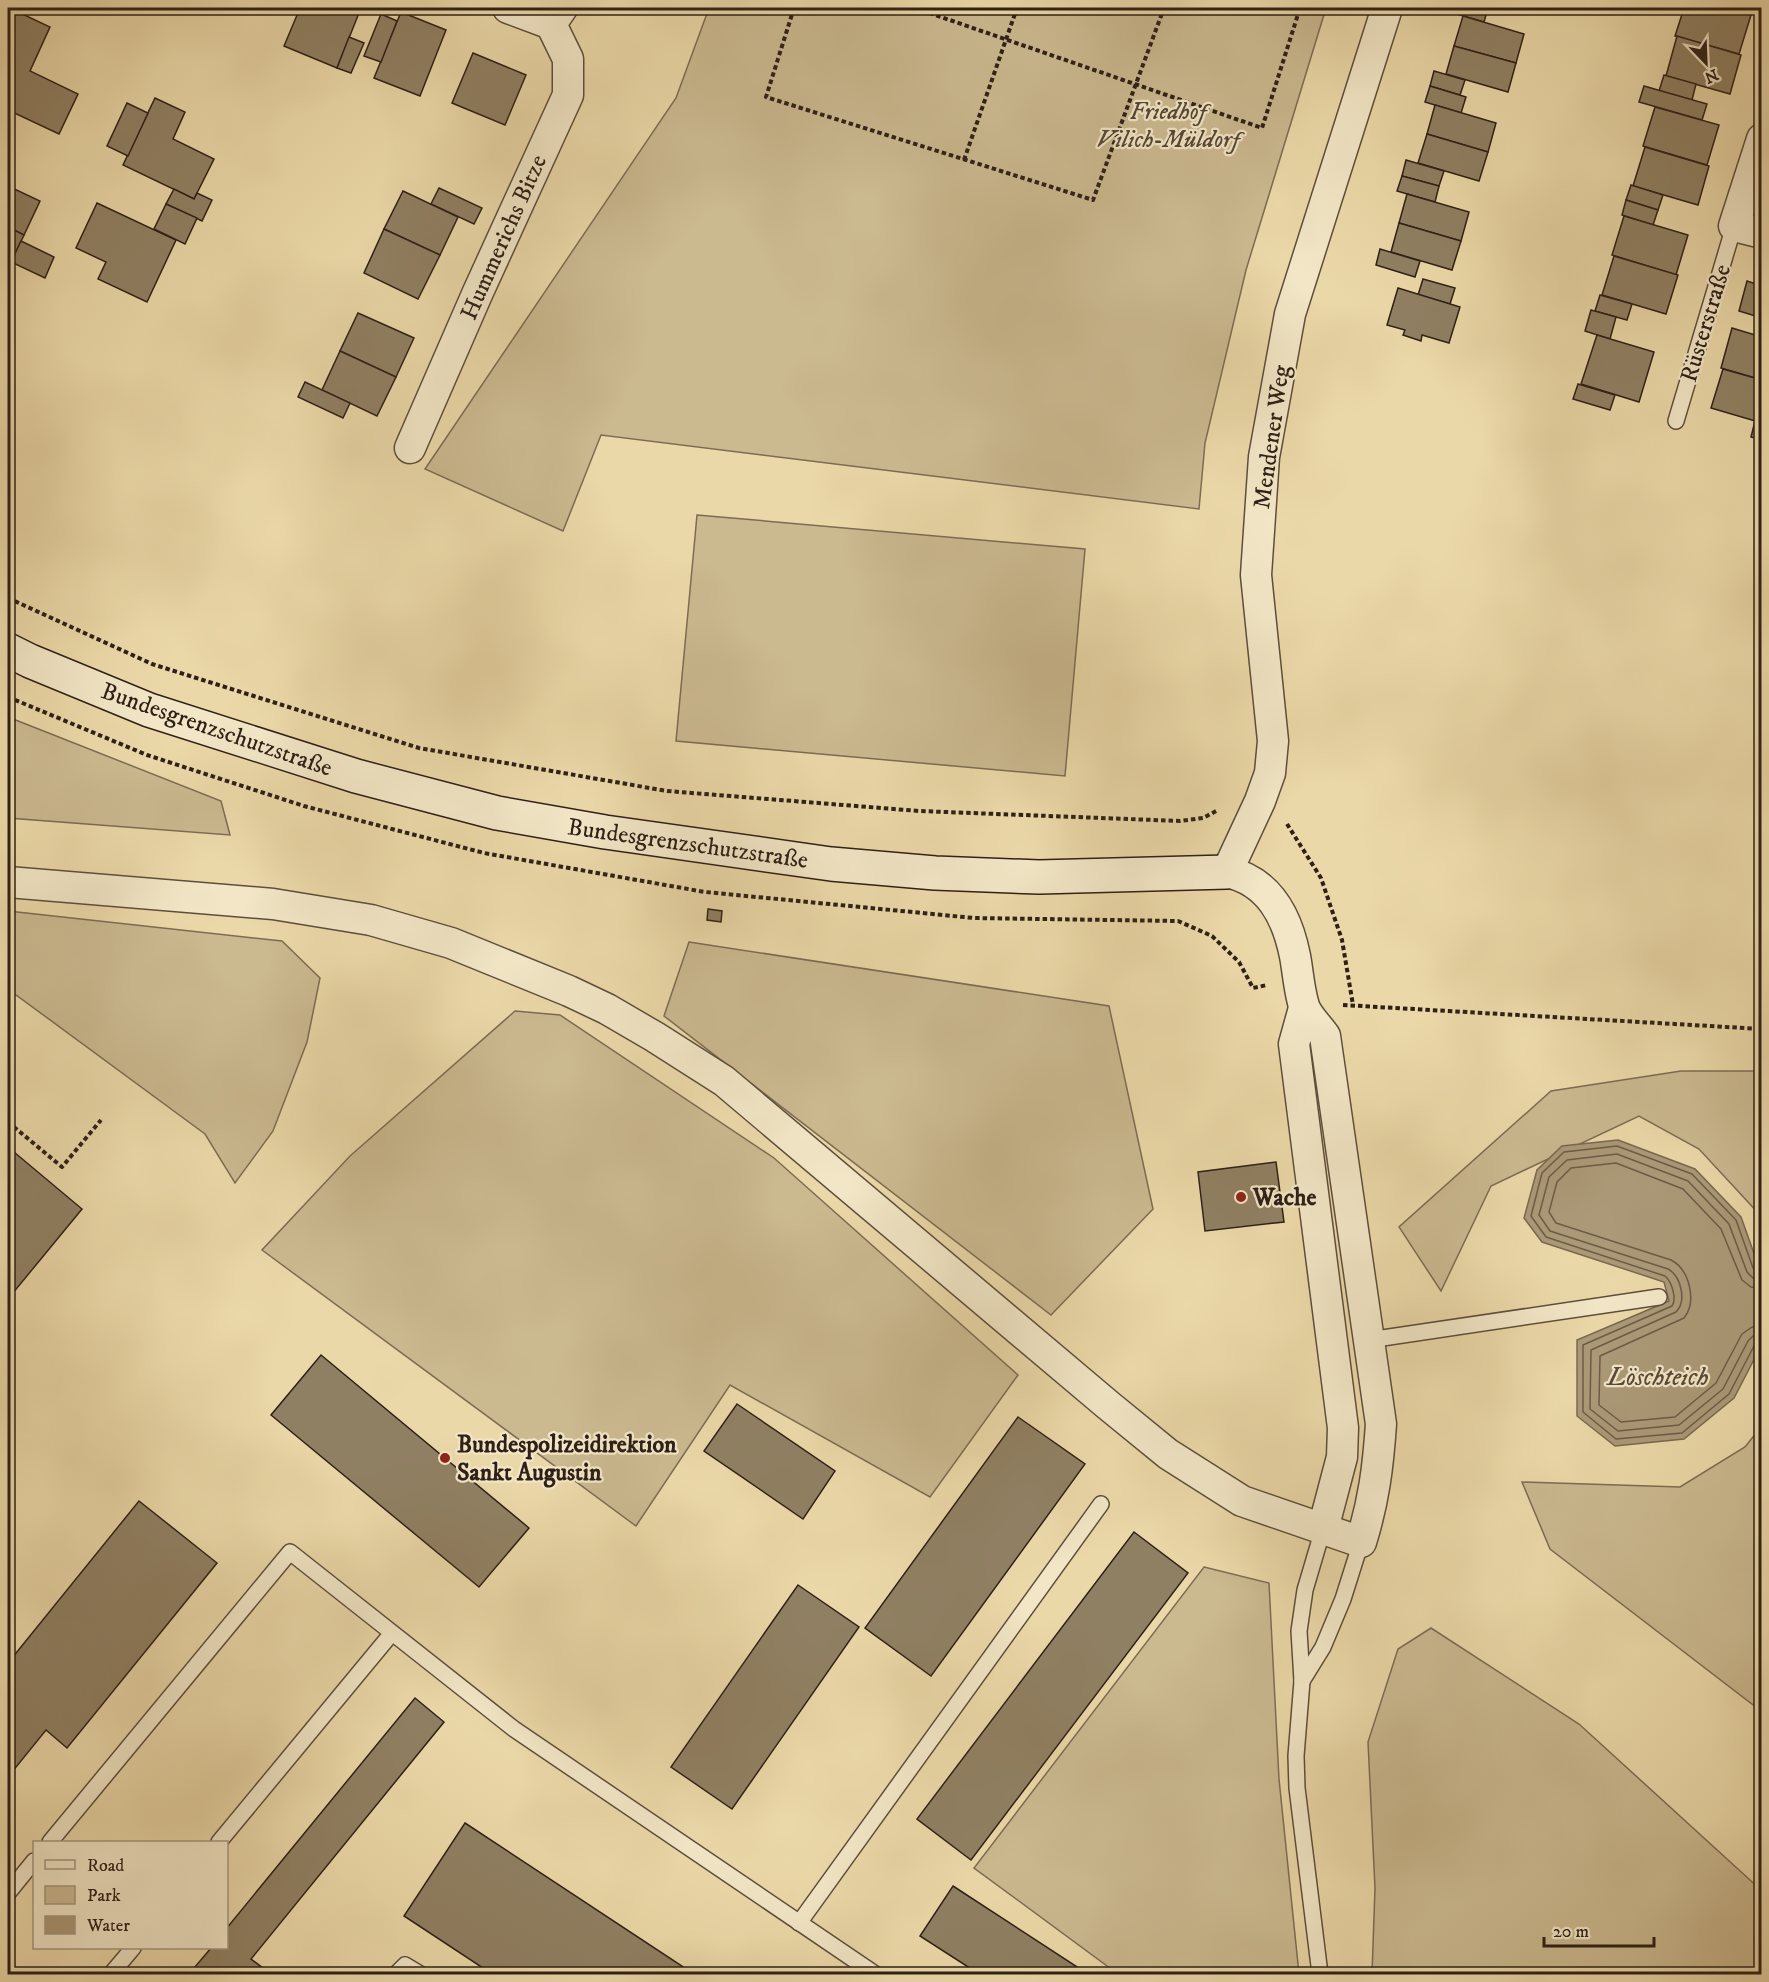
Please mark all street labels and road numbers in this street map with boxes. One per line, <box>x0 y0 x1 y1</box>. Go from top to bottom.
street label: Hummerichs Bitze <box>454 150 554 325</box>
street label: Rüsterstraße <box>1674 261 1738 386</box>
street label: Mendener Weg <box>1247 363 1297 511</box>
street label: Bundesgrenzschutzstraße <box>97 676 336 784</box>
street label: Bundesgrenzschutzstraße <box>566 812 810 876</box>

